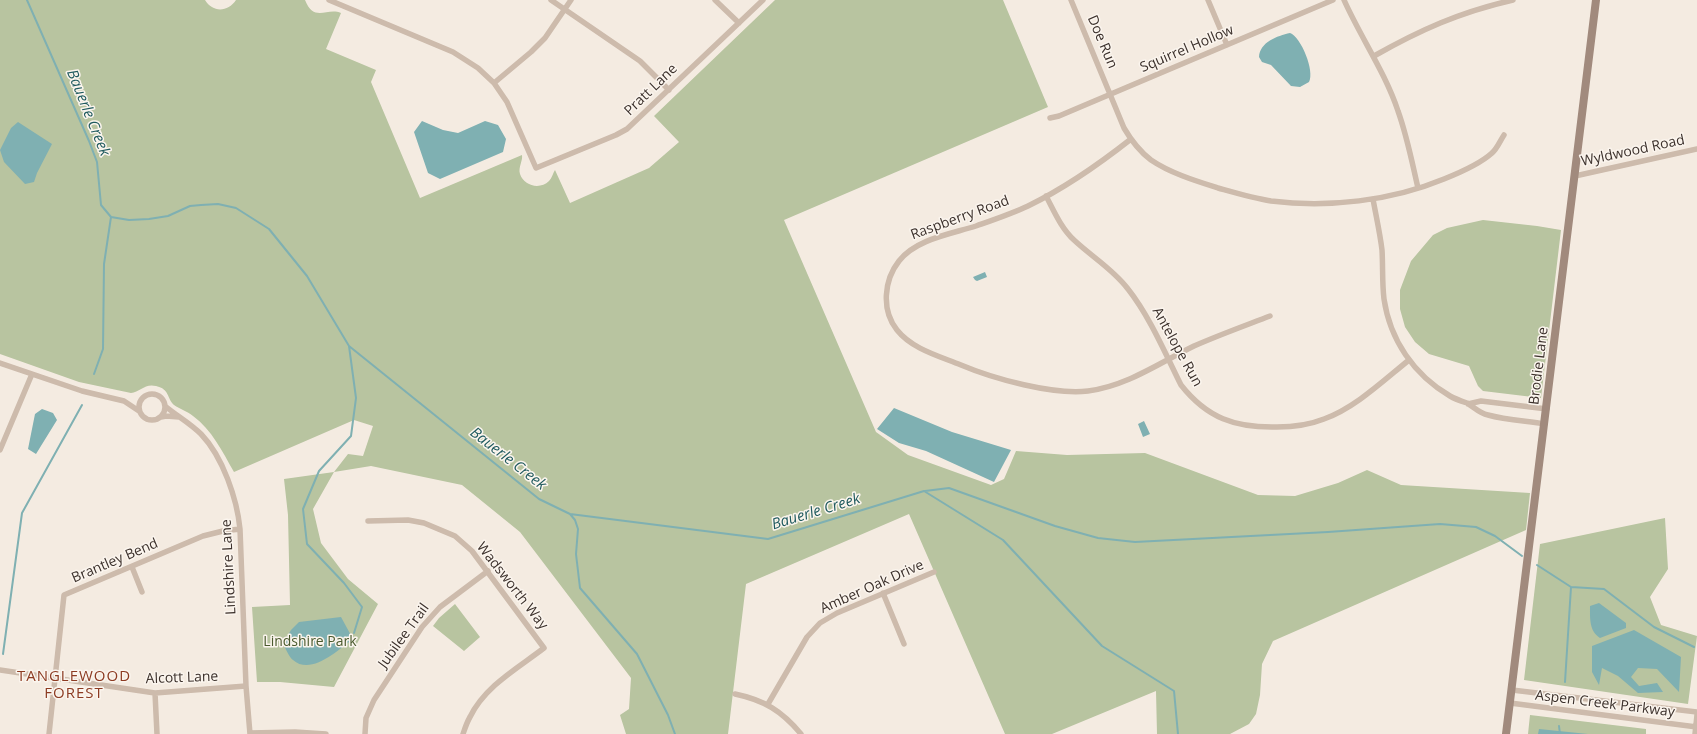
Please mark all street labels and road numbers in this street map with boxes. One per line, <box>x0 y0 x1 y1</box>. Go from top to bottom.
street label: Doe Run <box>1083 13 1121 71</box>
street label: Squirrel Hollow <box>1138 22 1236 76</box>
street label: Pratt Lane <box>621 61 681 119</box>
street label: Wyldwood Road <box>1580 132 1686 170</box>
street label: Raspberry Road <box>908 192 1012 244</box>
street label: Antelope Run <box>1148 304 1206 390</box>
street label: Brodie Lane <box>1526 326 1552 406</box>
street label: Lindshire Lane <box>218 519 240 615</box>
street label: Brantley Bend <box>69 535 161 587</box>
street label: Wadsworth Way <box>473 539 551 633</box>
street label: Amber Oak Drive <box>818 557 926 617</box>
street label: Jubilee Trail <box>375 600 433 672</box>
street label: Alcott Lane <box>145 668 219 688</box>
street label: Aspen Creek Parkway <box>1534 687 1676 721</box>

